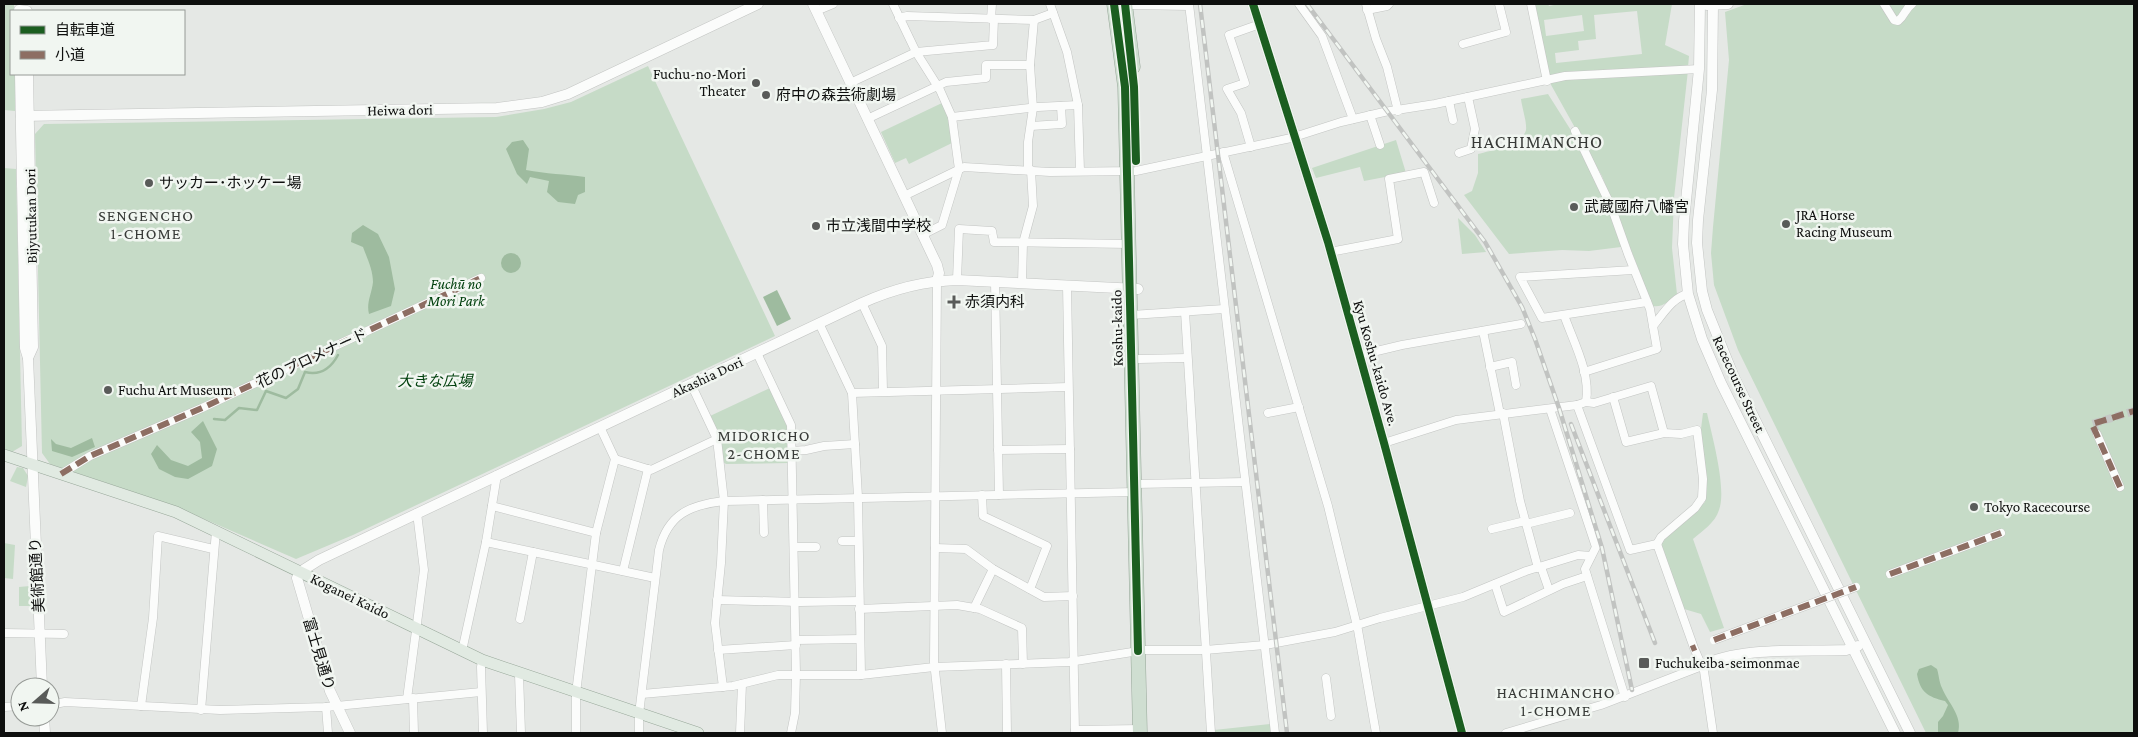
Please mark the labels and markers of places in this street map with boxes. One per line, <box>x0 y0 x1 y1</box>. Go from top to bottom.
place label: Fuchu-no-Mori Theater <box>653 66 747 99</box>
marker: Fuchu-no-Mori Theater <box>750 77 762 89</box>
place label: 府中の森芸術劇場 <box>776 86 896 103</box>
marker: 府中の森芸術劇場 <box>760 89 772 101</box>
place label: サッカー･ホッケー場 <box>159 175 302 191</box>
marker: サッカー･ホッケー場 <box>143 177 155 189</box>
place label: 武蔵國府八幡宮 <box>1584 199 1689 215</box>
marker: 武蔵國府八幡宮 <box>1568 201 1580 213</box>
place label: JRA Horse Racing Museum <box>1794 207 1892 241</box>
place label: 市立浅間中学校 <box>826 217 931 234</box>
marker: JRA Horse Racing Museum <box>1780 218 1792 230</box>
marker: 市立浅間中学校 <box>810 220 822 232</box>
place label: 赤須内科 <box>965 294 1025 310</box>
marker: 赤須内科 <box>947 295 961 309</box>
place label: Fuchu Art Museum <box>118 382 233 398</box>
marker: Fuchu Art Museum <box>102 384 114 396</box>
place label: Tokyo Racecourse <box>1984 499 2091 516</box>
marker: Tokyo Racecourse <box>1968 501 1980 513</box>
place label: Fuchukeiba-seimonmae <box>1655 655 1800 671</box>
marker: Fuchukeiba-seimonmae <box>1637 656 1651 670</box>

